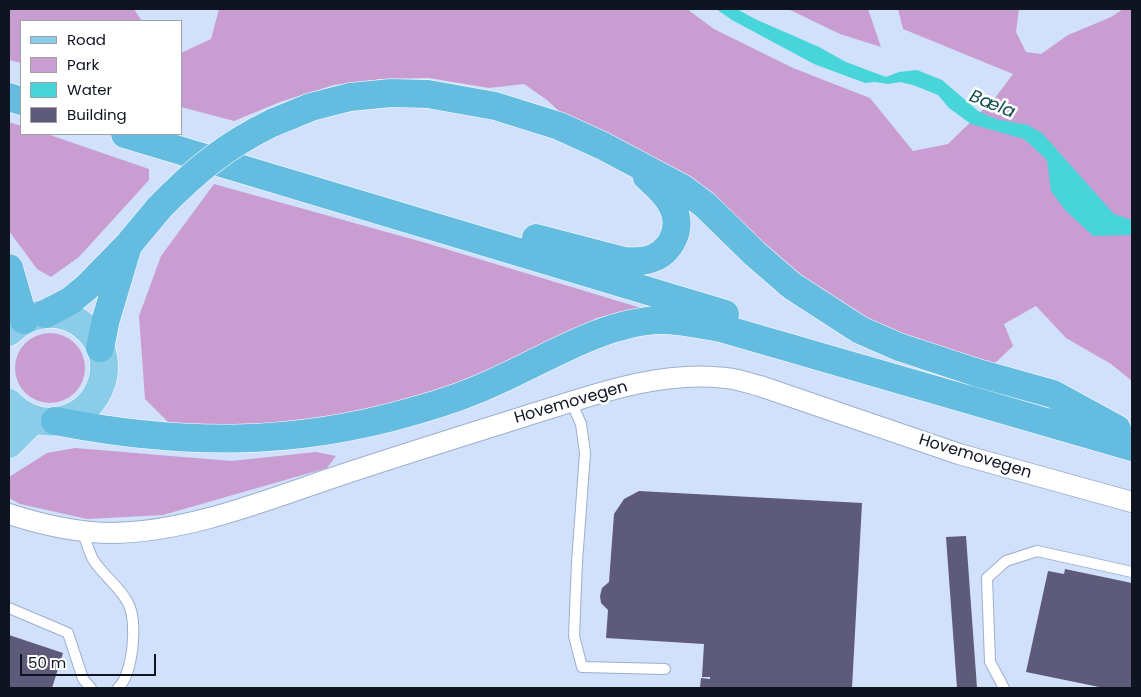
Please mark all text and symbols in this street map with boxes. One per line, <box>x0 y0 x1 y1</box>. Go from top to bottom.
legend <box>20 20 182 135</box>
text: Road <box>67 29 106 50</box>
text: Park <box>67 54 99 75</box>
text: Water <box>67 79 112 100</box>
water label: Bæla <box>966 86 1018 124</box>
text: Building <box>67 104 127 125</box>
street label: Hovemovegen <box>512 378 630 428</box>
street label: Hovemovegen <box>916 431 1034 483</box>
scale bar <box>22 644 159 676</box>
text: 50 m <box>28 652 66 673</box>

